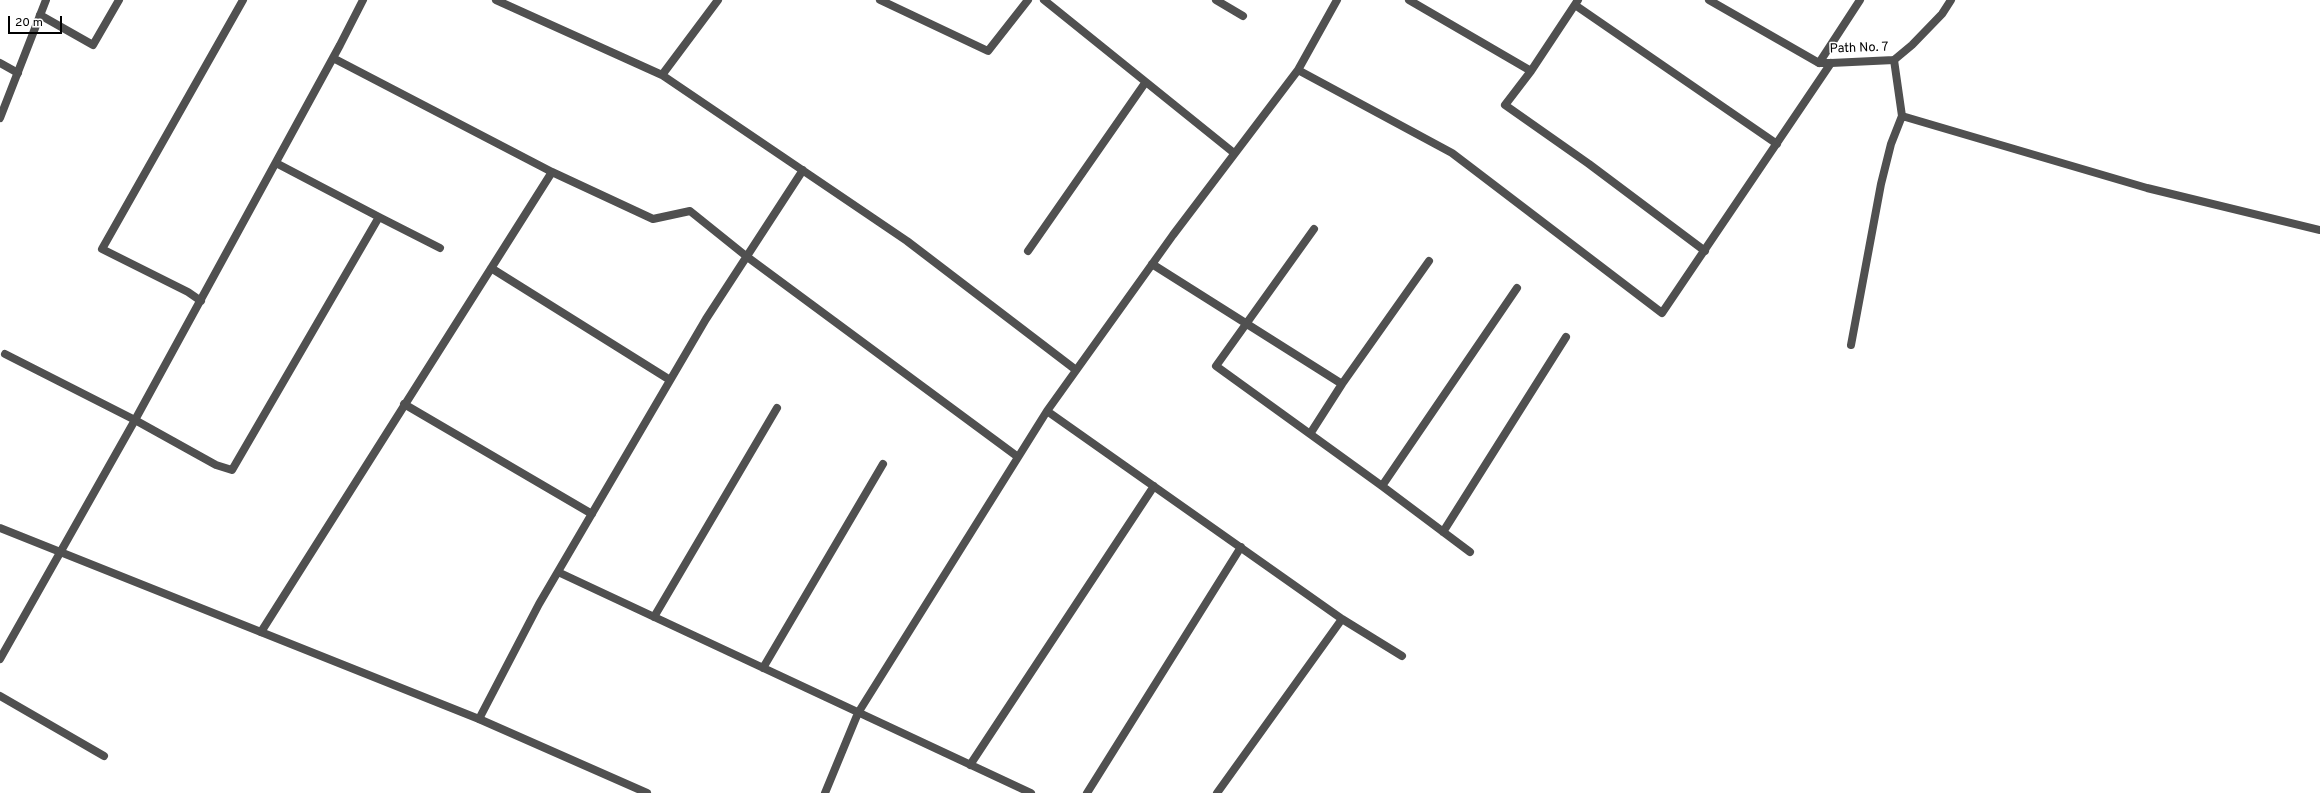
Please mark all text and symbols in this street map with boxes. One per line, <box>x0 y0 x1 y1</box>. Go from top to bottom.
scale bar <box>10 8 64 34</box>
text: 20 m <box>15 15 43 31</box>
street label: Path No. 7 <box>1829 40 1889 58</box>

